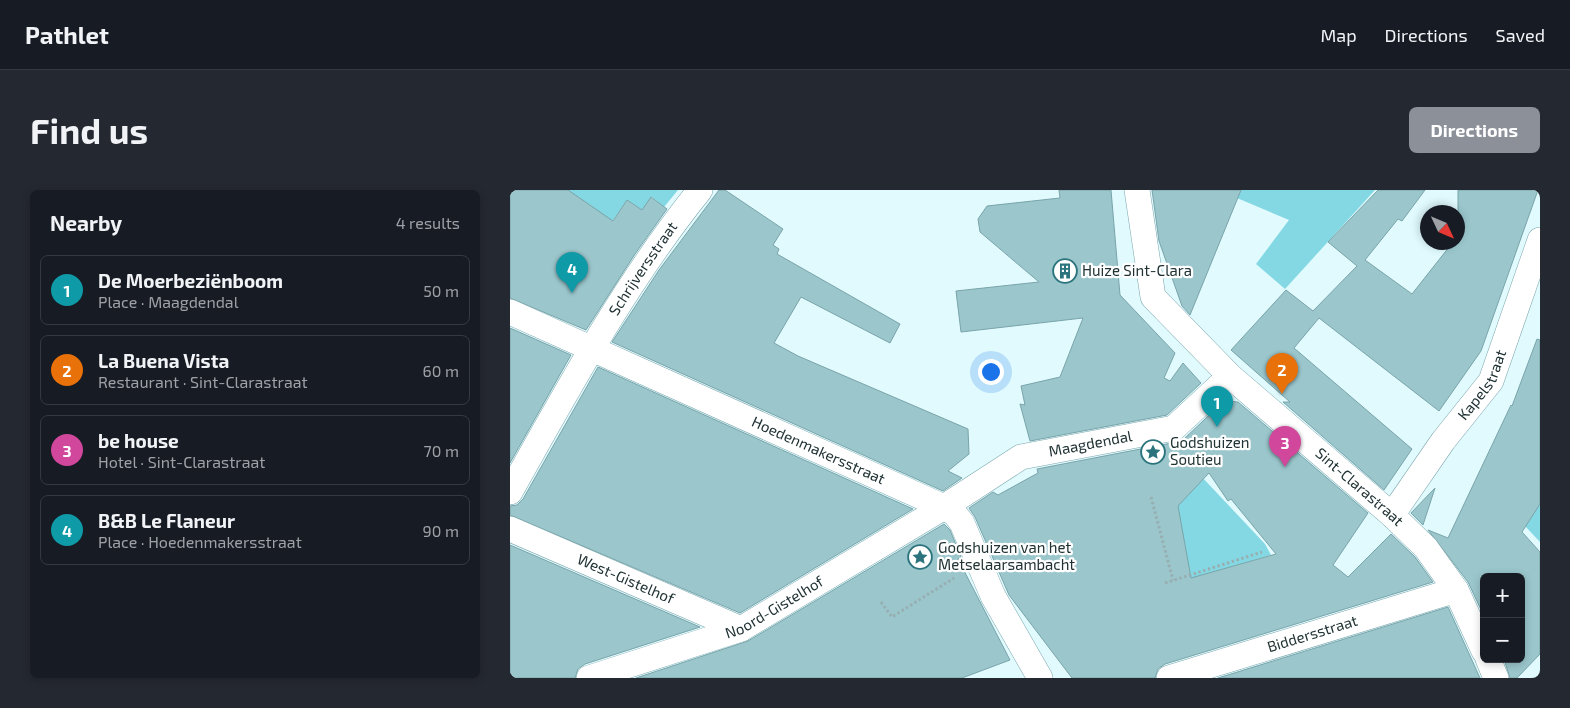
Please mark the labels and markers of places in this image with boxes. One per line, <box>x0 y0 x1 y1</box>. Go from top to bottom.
pin: 4 <box>556 252 588 293</box>
building icon: Huize Sint-Clara <box>1052 258 1078 284</box>
place label: Huize Sint-Clara <box>1082 261 1192 279</box>
pin: 2 <box>1266 353 1298 394</box>
pin: 1 <box>1201 386 1233 427</box>
pin: 3 <box>1269 426 1301 467</box>
place label: Godshuizen Soutieu <box>1170 433 1250 468</box>
place icon: Godshuizen Soutieu <box>1140 439 1166 465</box>
place label: Godshuizen van het Metselaarsambacht <box>938 538 1075 573</box>
place icon: Godshuizen van het Metselaarsambacht <box>907 544 933 570</box>

